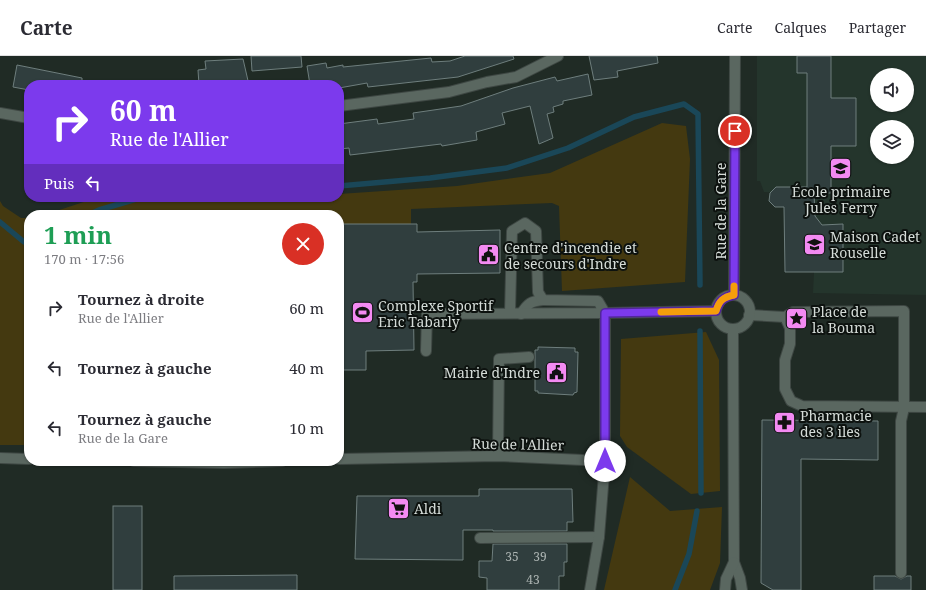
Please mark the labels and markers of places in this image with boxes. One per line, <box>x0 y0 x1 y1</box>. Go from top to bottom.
pin <box>718 114 752 148</box>
school or university icon: École primaire Jules Ferry <box>828 156 854 182</box>
place label: École primaire Jules Ferry <box>792 182 890 217</box>
place label: Maison Cadet Rouselle <box>830 227 920 262</box>
school or university icon: Maison Cadet Rouselle <box>801 231 827 257</box>
place label: Centre d'incendie et de secours d'Indre <box>504 238 637 273</box>
public building icon: Centre d'incendie et de secours d'Indre <box>475 242 501 268</box>
place label: Complexe Sportif Eric Tabarly <box>378 296 495 331</box>
sports icon: Complexe Sportif Eric Tabarly <box>350 300 376 326</box>
place label: Place de la Bouma <box>812 302 875 337</box>
place icon: Place de la Bouma <box>783 306 809 332</box>
public building icon: Mairie d'Indre <box>543 359 569 385</box>
place label: Mairie d'Indre <box>444 363 540 382</box>
place label: Pharmacie des 3 iles <box>800 406 872 441</box>
pharmacy icon: Pharmacie des 3 iles <box>771 410 797 436</box>
supermarket icon: Aldi <box>386 495 412 521</box>
place label: Aldi <box>414 499 442 518</box>

